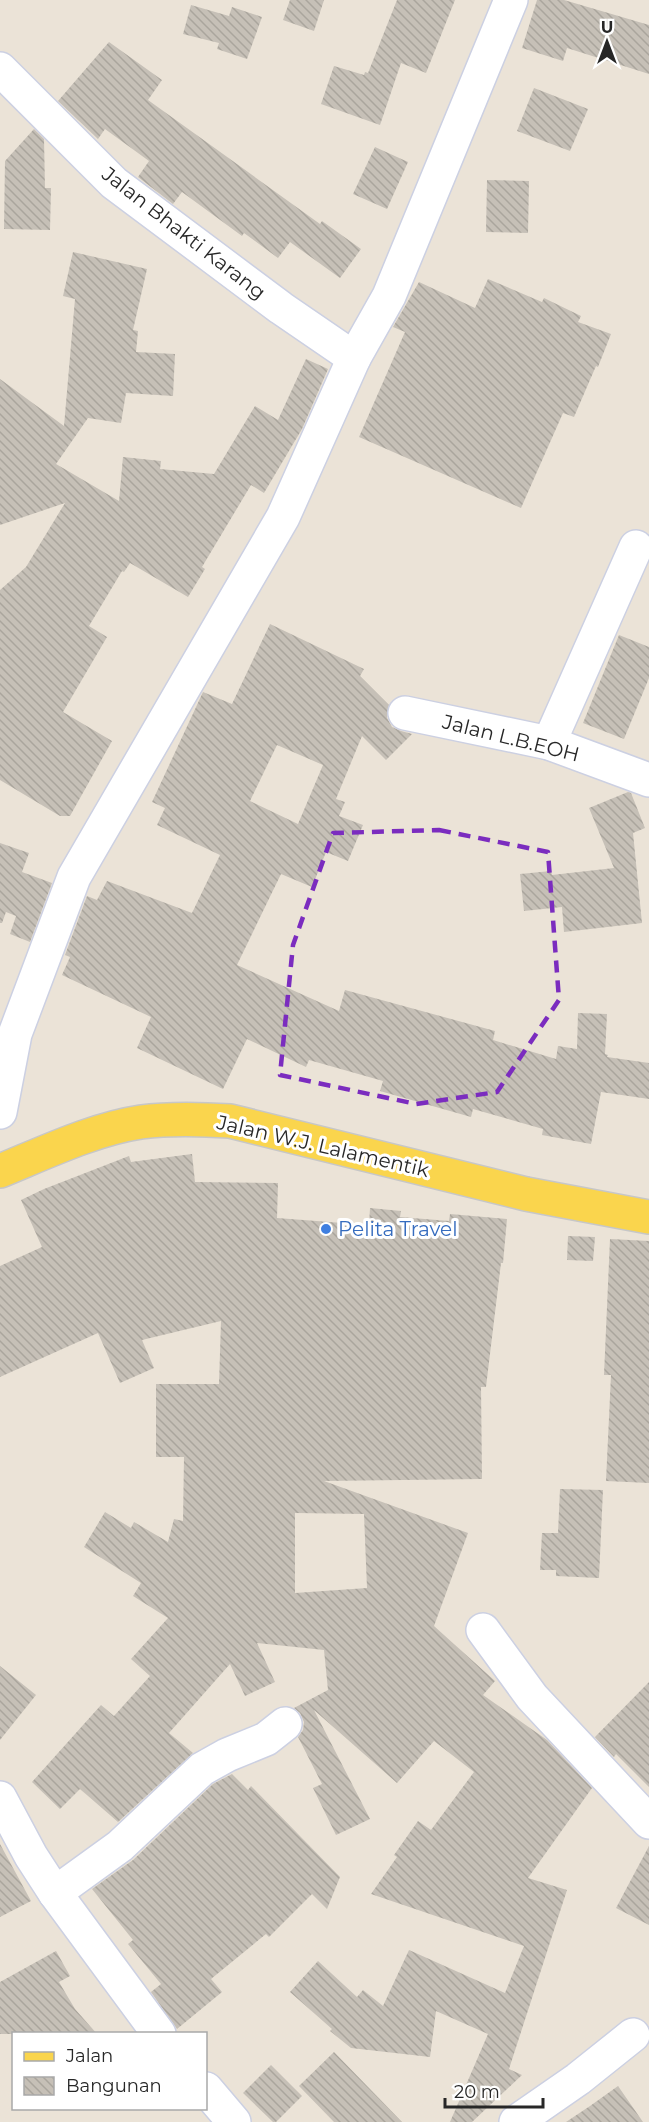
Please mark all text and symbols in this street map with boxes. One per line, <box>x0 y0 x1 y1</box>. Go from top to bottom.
north arrow <box>577 12 637 72</box>
text: U <box>601 18 613 37</box>
street label: Jalan Bhakti Karang <box>97 161 271 304</box>
street label: Jalan L.B.EOH <box>439 709 582 767</box>
street label: Jalan W.J. Lalamentik <box>214 1110 431 1182</box>
place label: Pelita Travel <box>338 1217 458 1241</box>
marker: Pelita Travel <box>319 1222 333 1236</box>
legend <box>12 2032 207 2110</box>
text: Jalan <box>65 2045 113 2067</box>
scale bar <box>445 2071 542 2109</box>
text: Bangunan <box>66 2075 162 2097</box>
text: 20 m <box>454 2081 500 2103</box>

